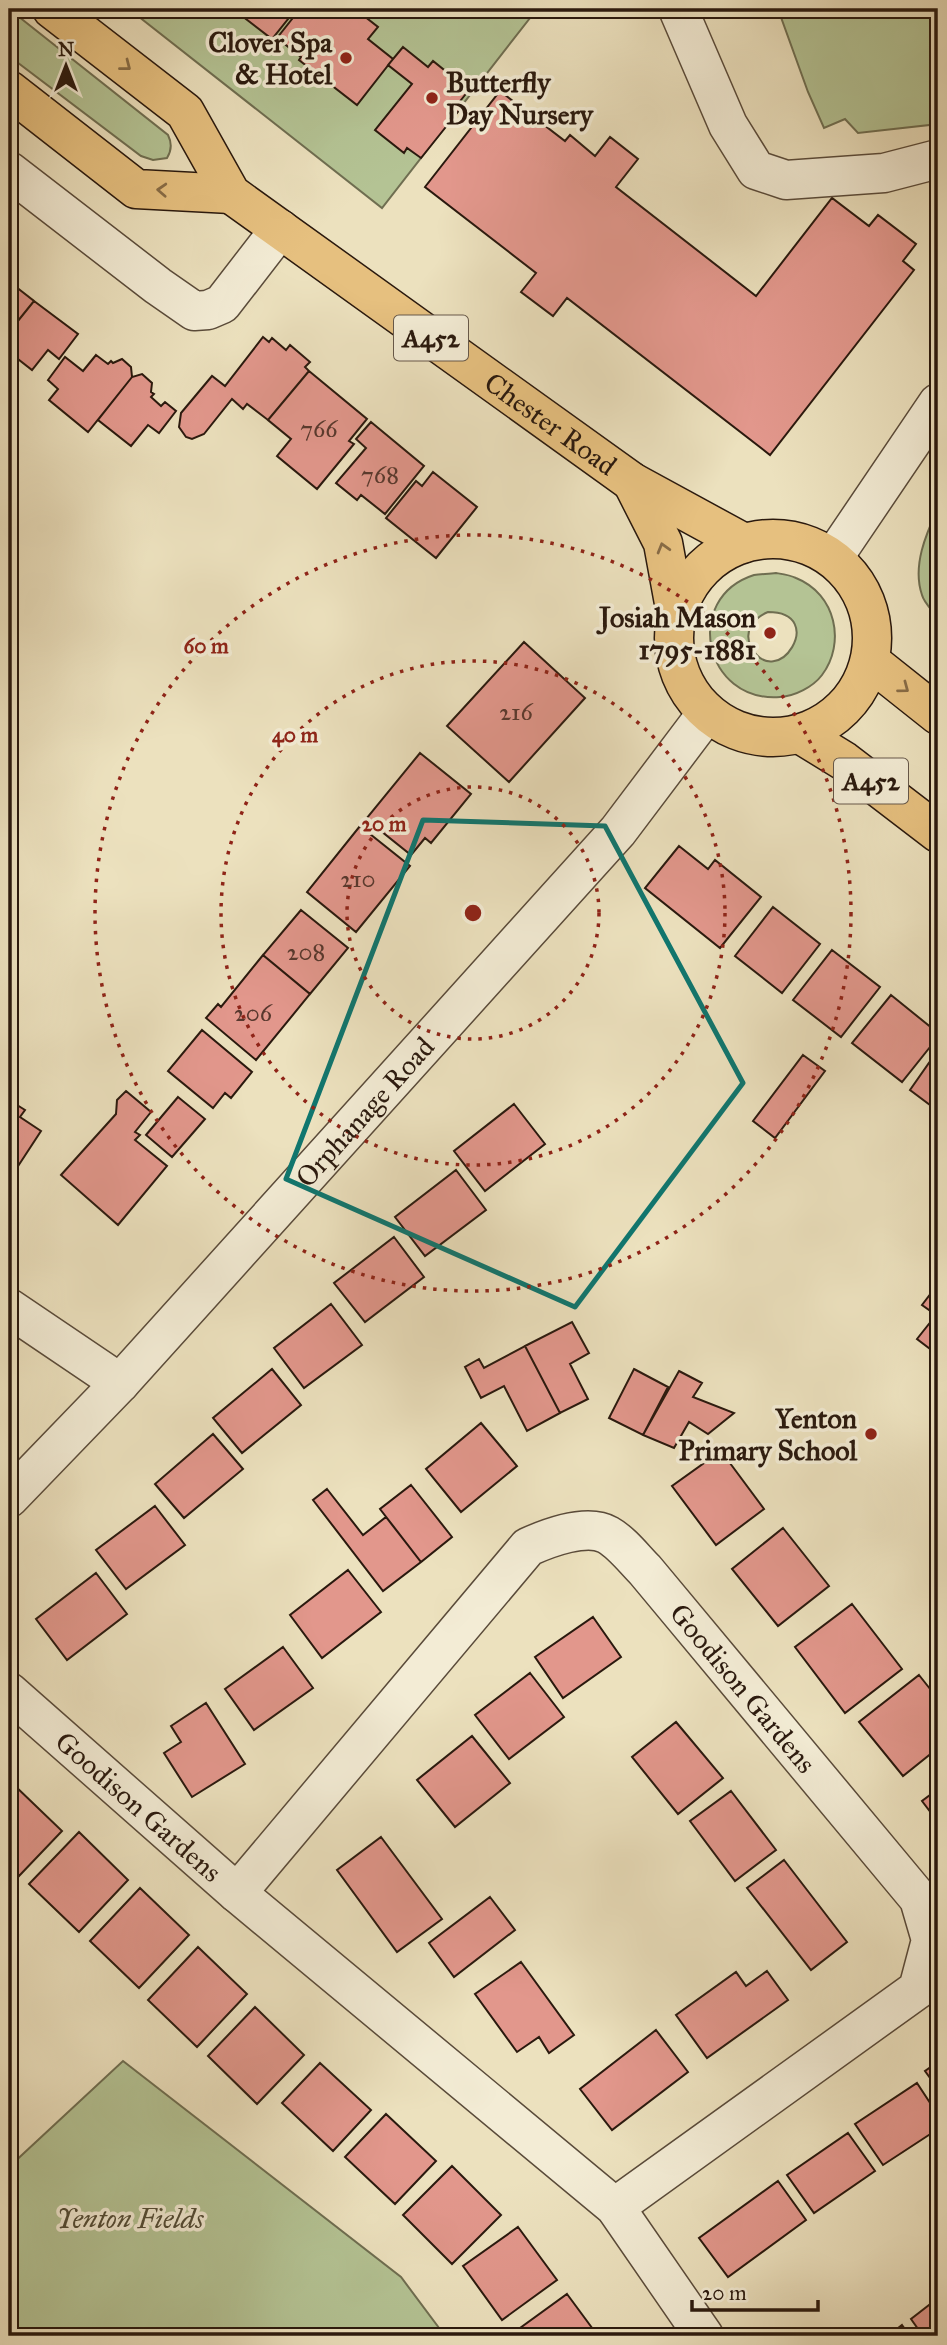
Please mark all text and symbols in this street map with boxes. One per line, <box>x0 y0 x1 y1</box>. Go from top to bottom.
place label: Clover Spa & Hotel <box>208 25 333 92</box>
north arrow <box>32 32 102 102</box>
text: N <box>58 38 74 61</box>
marker: Clover Spa & Hotel <box>338 50 354 66</box>
one-way arrow <box>118 57 130 70</box>
place label: Butterfly Day Nursery <box>446 65 594 132</box>
marker: Butterfly Day Nursery <box>424 90 440 106</box>
one-way arrow <box>157 183 168 198</box>
road number: A452 <box>394 316 468 360</box>
street label: Chester Road <box>478 365 623 483</box>
house number: 766 <box>300 414 338 444</box>
house number: 768 <box>361 460 399 490</box>
one-way arrow <box>656 542 671 554</box>
place label: Josiah Mason 1795-1881 <box>595 600 756 667</box>
marker: Josiah Mason 1795-1881 <box>762 625 778 641</box>
text: 60 m <box>183 633 229 659</box>
one-way arrow <box>896 680 909 693</box>
house number: 216 <box>499 697 533 727</box>
text: 40 m <box>272 722 318 748</box>
road number: A452 <box>834 758 908 804</box>
text: 20 m <box>362 811 407 837</box>
house number: 210 <box>340 864 376 894</box>
centre of rings <box>461 901 485 925</box>
house number: 208 <box>287 937 325 967</box>
house number: 206 <box>234 998 273 1028</box>
street label: Orphanage Road <box>288 1030 442 1195</box>
place label: Yenton Primary School <box>678 1401 857 1468</box>
marker: Yenton Primary School <box>863 1426 879 1442</box>
street label: Goodison Gardens <box>662 1596 824 1780</box>
street label: Goodison Gardens <box>48 1724 229 1889</box>
park label: Yenton Fields <box>56 2201 204 2236</box>
scale bar <box>692 2268 818 2312</box>
text: 20 m <box>702 2280 747 2306</box>

